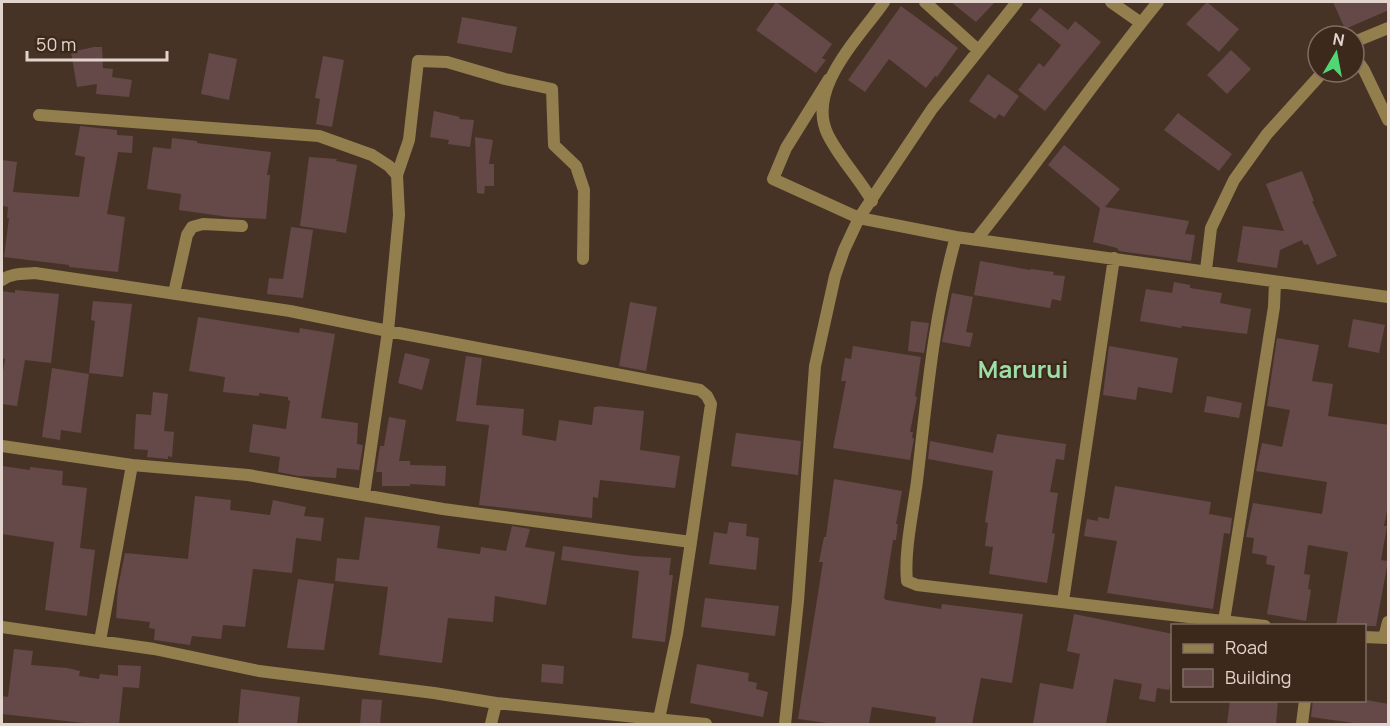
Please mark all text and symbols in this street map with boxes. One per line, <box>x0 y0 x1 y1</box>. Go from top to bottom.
scale bar <box>27 24 166 62</box>
north arrow <box>1306 24 1366 84</box>
text: N <box>1331 27 1346 51</box>
text: 50 m <box>36 32 76 56</box>
district label: Marurui <box>978 352 1068 385</box>
legend <box>1171 624 1366 702</box>
text: Road <box>1225 635 1268 659</box>
text: Building <box>1225 665 1291 689</box>

